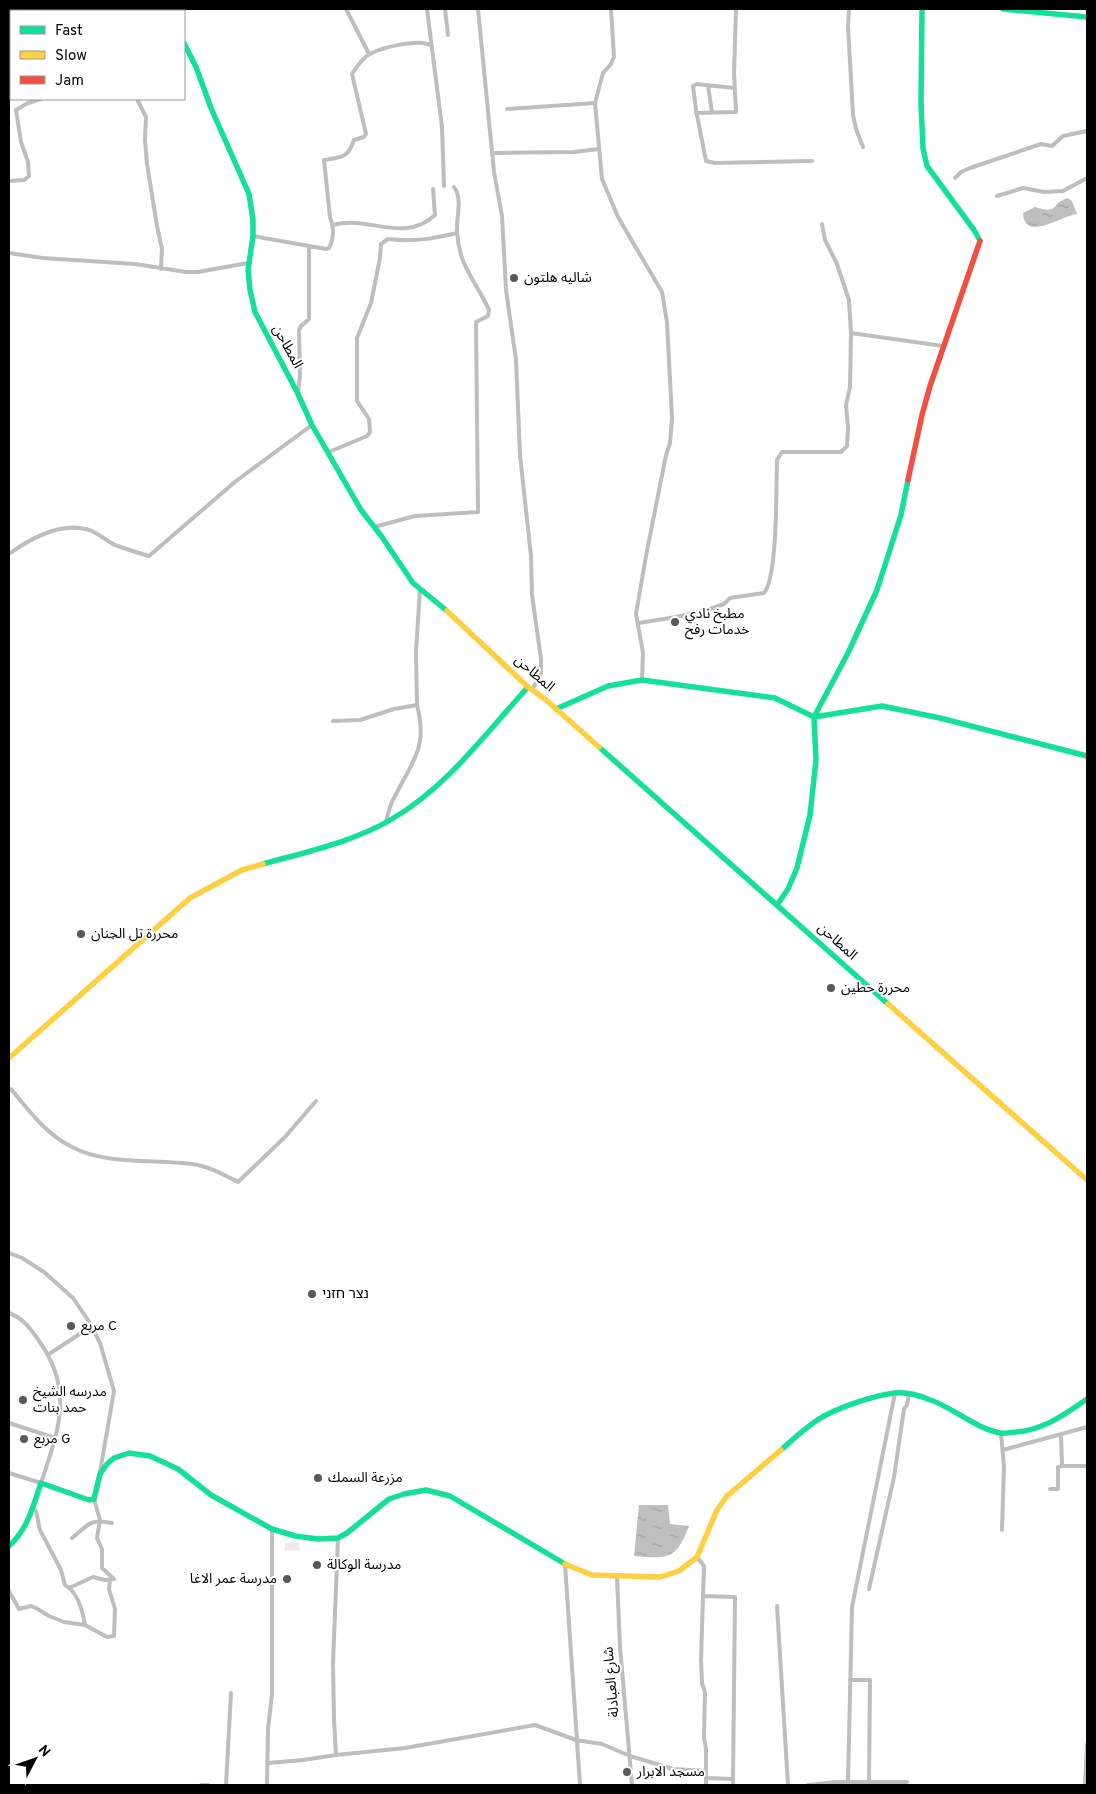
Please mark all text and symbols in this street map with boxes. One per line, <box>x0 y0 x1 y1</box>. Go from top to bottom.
legend <box>10 10 185 100</box>
text: Fast <box>55 22 83 41</box>
text: Slow <box>55 47 87 66</box>
text: Jam <box>55 72 84 91</box>
place label: شاليه هلتون <box>524 270 592 287</box>
marker: شاليه هلتون <box>508 272 520 284</box>
street label: المطاحن <box>268 322 306 372</box>
place label: مطبخ نادي خدمات رفح <box>685 606 749 640</box>
marker: مطبخ نادي خدمات رفح <box>669 616 681 628</box>
street label: المطاحن <box>510 652 558 696</box>
street label: المطاحن <box>814 920 860 964</box>
place label: محررة تل الجنان <box>91 926 178 943</box>
marker: محررة تل الجنان <box>75 928 87 940</box>
place label: محررة حطين <box>841 980 910 997</box>
marker: محررة حطين <box>825 982 837 994</box>
place label: נצר חזני <box>322 1286 369 1303</box>
marker: נצר חזני <box>306 1288 318 1300</box>
place label: مربع C <box>81 1318 117 1336</box>
marker: مربع C <box>65 1320 77 1332</box>
place label: مدرسه الشيخ حمد بنات <box>33 1384 107 1417</box>
marker: مدرسه الشيخ حمد بنات <box>17 1394 29 1406</box>
place label: مربع G <box>34 1431 71 1449</box>
marker: مربع G <box>18 1433 30 1445</box>
place label: مزرعة السمك <box>328 1470 403 1487</box>
marker: مزرعة السمك <box>312 1472 324 1484</box>
place label: مدرسة الوكالة <box>327 1557 401 1574</box>
marker: مدرسة الوكالة <box>311 1559 323 1571</box>
place label: مدرسة عمر الاغا <box>190 1571 277 1588</box>
marker: مدرسة عمر الاغا <box>281 1573 293 1585</box>
street label: شارع العبادلة <box>600 1646 625 1718</box>
north arrow <box>10 1734 60 1784</box>
text: N <box>34 1742 53 1761</box>
place label: مسجد الابرار <box>636 1764 705 1781</box>
marker: مسجد الابرار <box>621 1766 633 1778</box>

